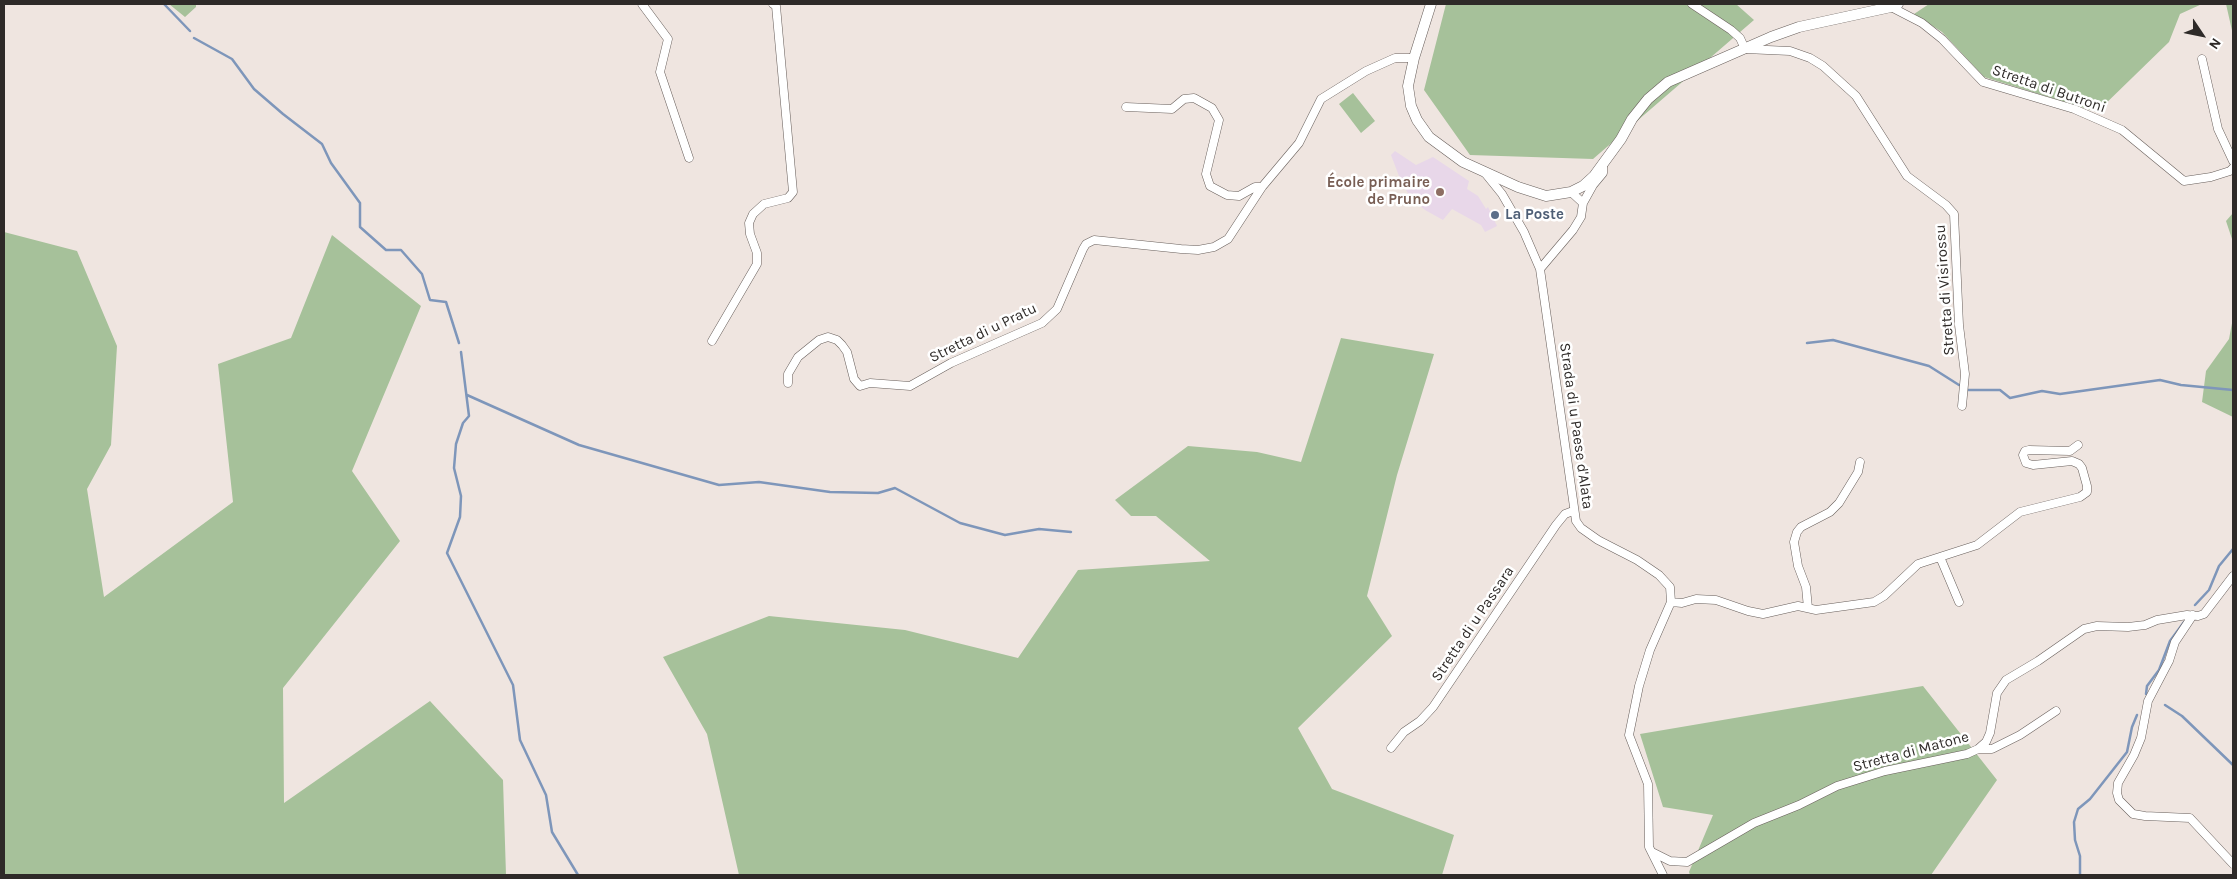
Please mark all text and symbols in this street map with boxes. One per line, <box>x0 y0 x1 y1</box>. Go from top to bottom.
north arrow <box>2177 10 2227 60</box>
text: N <box>2205 35 2225 53</box>
street label: Stretta di Butroni <box>1990 61 2108 117</box>
place label: École primaire de Pruno <box>1327 174 1430 209</box>
marker: École primaire de Pruno <box>1434 186 1446 198</box>
place label: La Poste <box>1505 206 1564 224</box>
marker: La Poste <box>1489 209 1501 221</box>
street label: Stretta di Visirossu <box>1931 224 1959 356</box>
street label: Stretta di u Pratu <box>926 299 1040 367</box>
street label: Strada di u Paese d'Alata <box>1555 342 1597 510</box>
street label: Stretta di u Passara <box>1428 563 1518 685</box>
street label: Stretta di Matone <box>1851 728 1971 776</box>

